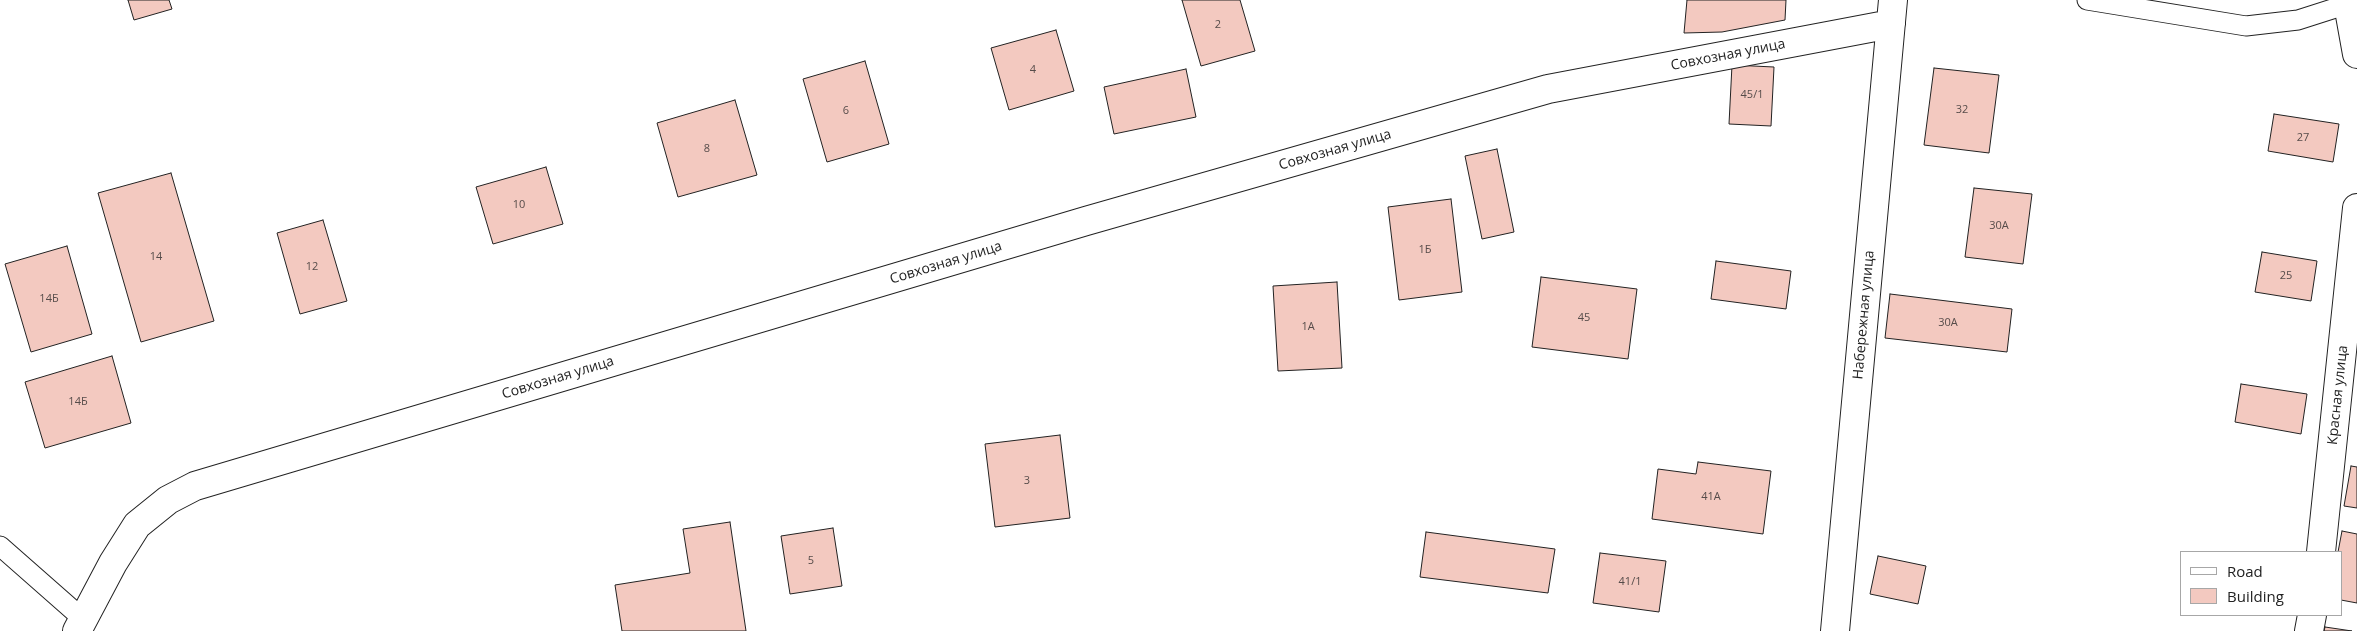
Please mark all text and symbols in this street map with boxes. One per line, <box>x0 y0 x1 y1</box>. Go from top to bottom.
house number: 2 <box>1215 18 1221 32</box>
street label: Совхозная улица <box>1669 36 1787 74</box>
house number: 4 <box>1030 63 1036 77</box>
house number: 45/1 <box>1741 88 1763 102</box>
house number: 32 <box>1956 103 1968 117</box>
house number: 6 <box>843 104 849 118</box>
street label: Совхозная улица <box>1277 126 1393 174</box>
house number: 27 <box>2297 131 2309 145</box>
house number: 8 <box>704 142 710 156</box>
house number: 10 <box>513 198 525 212</box>
house number: 30А <box>1989 219 2009 233</box>
street label: Совхозная улица <box>888 238 1004 288</box>
house number: 1Б <box>1418 243 1432 257</box>
house number: 14 <box>150 250 162 264</box>
street label: Набережная улица <box>1850 250 1878 380</box>
house number: 12 <box>306 260 318 274</box>
house number: 25 <box>2280 269 2292 283</box>
house number: 14Б <box>39 292 59 306</box>
house number: 45 <box>1578 311 1590 325</box>
house number: 30А <box>1938 316 1958 330</box>
house number: 1А <box>1301 320 1315 334</box>
street label: Красная улица <box>2324 344 2352 446</box>
street label: Совхозная улица <box>500 353 616 403</box>
house number: 14Б <box>68 395 88 409</box>
house number: 3 <box>1024 474 1030 488</box>
house number: 41А <box>1701 490 1721 504</box>
legend <box>2180 551 2342 616</box>
house number: 5 <box>808 554 814 568</box>
text: Road <box>2227 561 2263 581</box>
house number: 41/1 <box>1619 575 1641 589</box>
text: Building <box>2227 586 2284 606</box>

